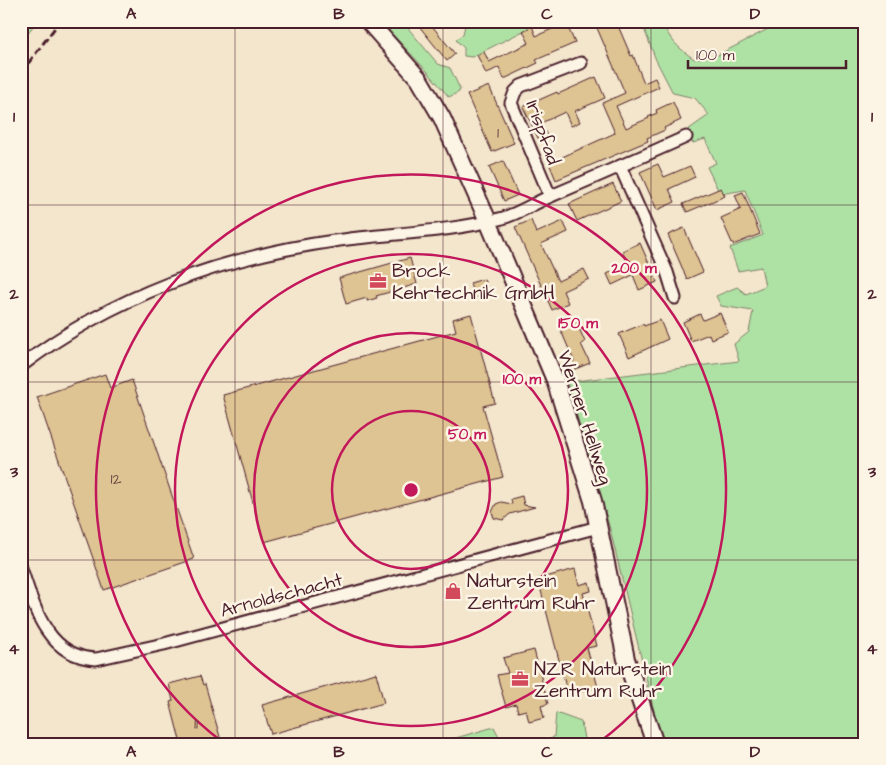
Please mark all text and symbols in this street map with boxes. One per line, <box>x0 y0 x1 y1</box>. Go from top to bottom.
text: A <box>126 3 137 25</box>
text: B <box>333 3 345 25</box>
text: C <box>541 3 553 25</box>
text: D <box>750 3 761 25</box>
scale bar <box>688 38 846 70</box>
text: 100 m <box>696 45 735 66</box>
street label: Irispfad <box>518 96 567 169</box>
text: 1 <box>13 106 16 128</box>
text: 1 <box>871 106 874 128</box>
house number: 1 <box>497 122 499 144</box>
place label: Brock Kehrtechnik GmbH <box>392 258 555 307</box>
text: 200 m <box>610 258 657 279</box>
office icon: Brock Kehrtechnik GmbH <box>368 271 388 291</box>
text: 2 <box>8 283 19 305</box>
text: 2 <box>866 283 877 305</box>
text: 150 m <box>558 313 598 334</box>
street label: Werner Hellweg <box>549 347 619 489</box>
text: 100 m <box>503 369 542 390</box>
text: 50 m <box>448 424 486 445</box>
text: 3 <box>9 461 19 483</box>
text: 3 <box>867 461 877 483</box>
house number: 12 <box>110 468 122 490</box>
centre of rings <box>402 481 420 499</box>
street label: Arnoldschacht <box>217 566 346 625</box>
place label: Naturstein Zentrum Ruhr <box>467 568 595 617</box>
shop icon: Naturstein Zentrum Ruhr <box>443 581 463 601</box>
text: 4 <box>9 638 20 660</box>
text: 4 <box>867 638 878 660</box>
place label: NZR Naturstein Zentrum Ruhr <box>534 656 671 705</box>
office icon: NZR Naturstein Zentrum Ruhr <box>510 669 530 689</box>
house number: 11 <box>194 713 198 735</box>
text: A <box>126 741 137 763</box>
text: B <box>333 741 345 763</box>
text: C <box>541 741 553 763</box>
text: D <box>750 741 761 763</box>

